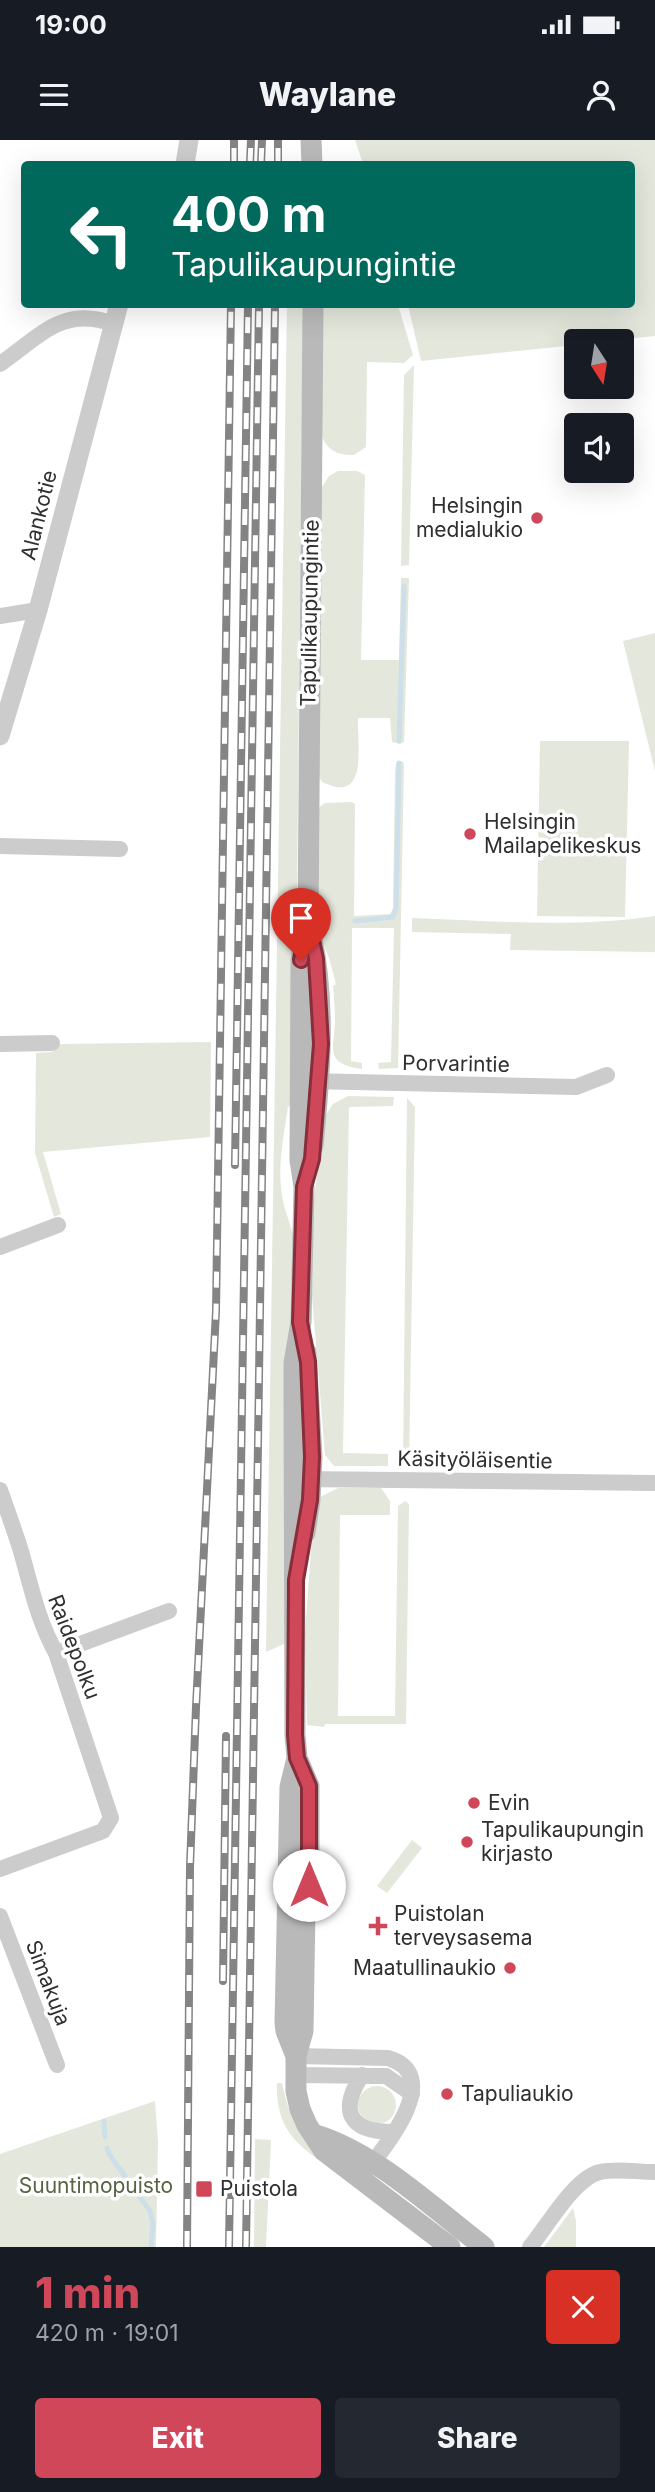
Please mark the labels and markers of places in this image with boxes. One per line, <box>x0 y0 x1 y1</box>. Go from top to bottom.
place label: Helsingin medialukio <box>416 493 523 542</box>
marker: Helsingin medialukio <box>529 510 545 526</box>
place label: Helsingin Mailapelikeskus <box>484 809 641 858</box>
marker: Helsingin Mailapelikeskus <box>462 826 478 842</box>
pin <box>271 888 331 960</box>
place label: Evin <box>488 1790 530 1815</box>
marker: Evin <box>466 1795 482 1811</box>
place label: Tapulikaupungin kirjasto <box>481 1817 644 1866</box>
marker: Tapulikaupungin kirjasto <box>459 1834 475 1850</box>
place label: Puistolan terveysasema <box>394 1901 533 1950</box>
marker: Puistolan terveysasema <box>368 1916 388 1936</box>
place label: Maatullinaukio <box>353 1955 496 1980</box>
marker: Maatullinaukio <box>502 1960 518 1976</box>
place label: Tapuliaukio <box>461 2081 574 2106</box>
marker: Tapuliaukio <box>439 2086 455 2102</box>
place label: Puistola <box>220 2176 298 2201</box>
marker: Puistola <box>194 2179 214 2199</box>

